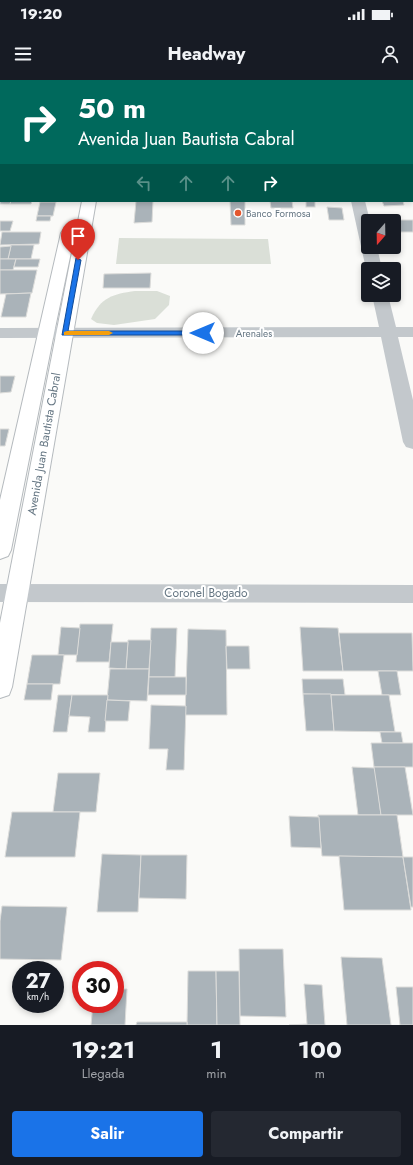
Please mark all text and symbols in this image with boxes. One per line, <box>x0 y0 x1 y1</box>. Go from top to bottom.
text: 19:20 <box>20 3 62 25</box>
text: Headway <box>168 41 245 67</box>
icon: menu <box>12 43 34 65</box>
icon: person <box>379 43 401 65</box>
text: 50 m <box>78 88 146 129</box>
icon: right <box>12 96 64 148</box>
text: Avenida Juan Bautista Cabral <box>78 126 295 152</box>
icon: left <box>133 172 155 194</box>
icon: ahead <box>175 172 197 194</box>
icon: ahead <box>217 172 239 194</box>
icon: right <box>259 172 281 194</box>
place label: Banco Formosa <box>246 206 311 221</box>
marker: Banco Formosa <box>233 208 243 218</box>
north arrow <box>361 214 401 254</box>
map controls <box>361 214 401 302</box>
pin <box>61 219 95 260</box>
icon: arrive <box>67 225 89 247</box>
button: layers <box>361 262 401 302</box>
position arrow <box>182 312 224 354</box>
street label: Arenales <box>236 326 272 341</box>
street label: Avenida Juan Bautista Cabral <box>23 371 65 517</box>
street label: Coronel Bogado <box>164 584 248 602</box>
speed limit sign: 30 <box>72 961 124 1013</box>
text: 27 <box>25 967 51 996</box>
text: km/h <box>27 989 49 1004</box>
text: 19:21 <box>71 1032 135 1067</box>
text: 1 <box>210 1032 223 1067</box>
text: 100 <box>298 1032 342 1067</box>
text: Llegada <box>82 1064 125 1083</box>
text: min <box>206 1064 227 1083</box>
text: m <box>315 1064 325 1083</box>
button: Salir <box>12 1111 203 1157</box>
button: Compartir <box>211 1111 401 1157</box>

